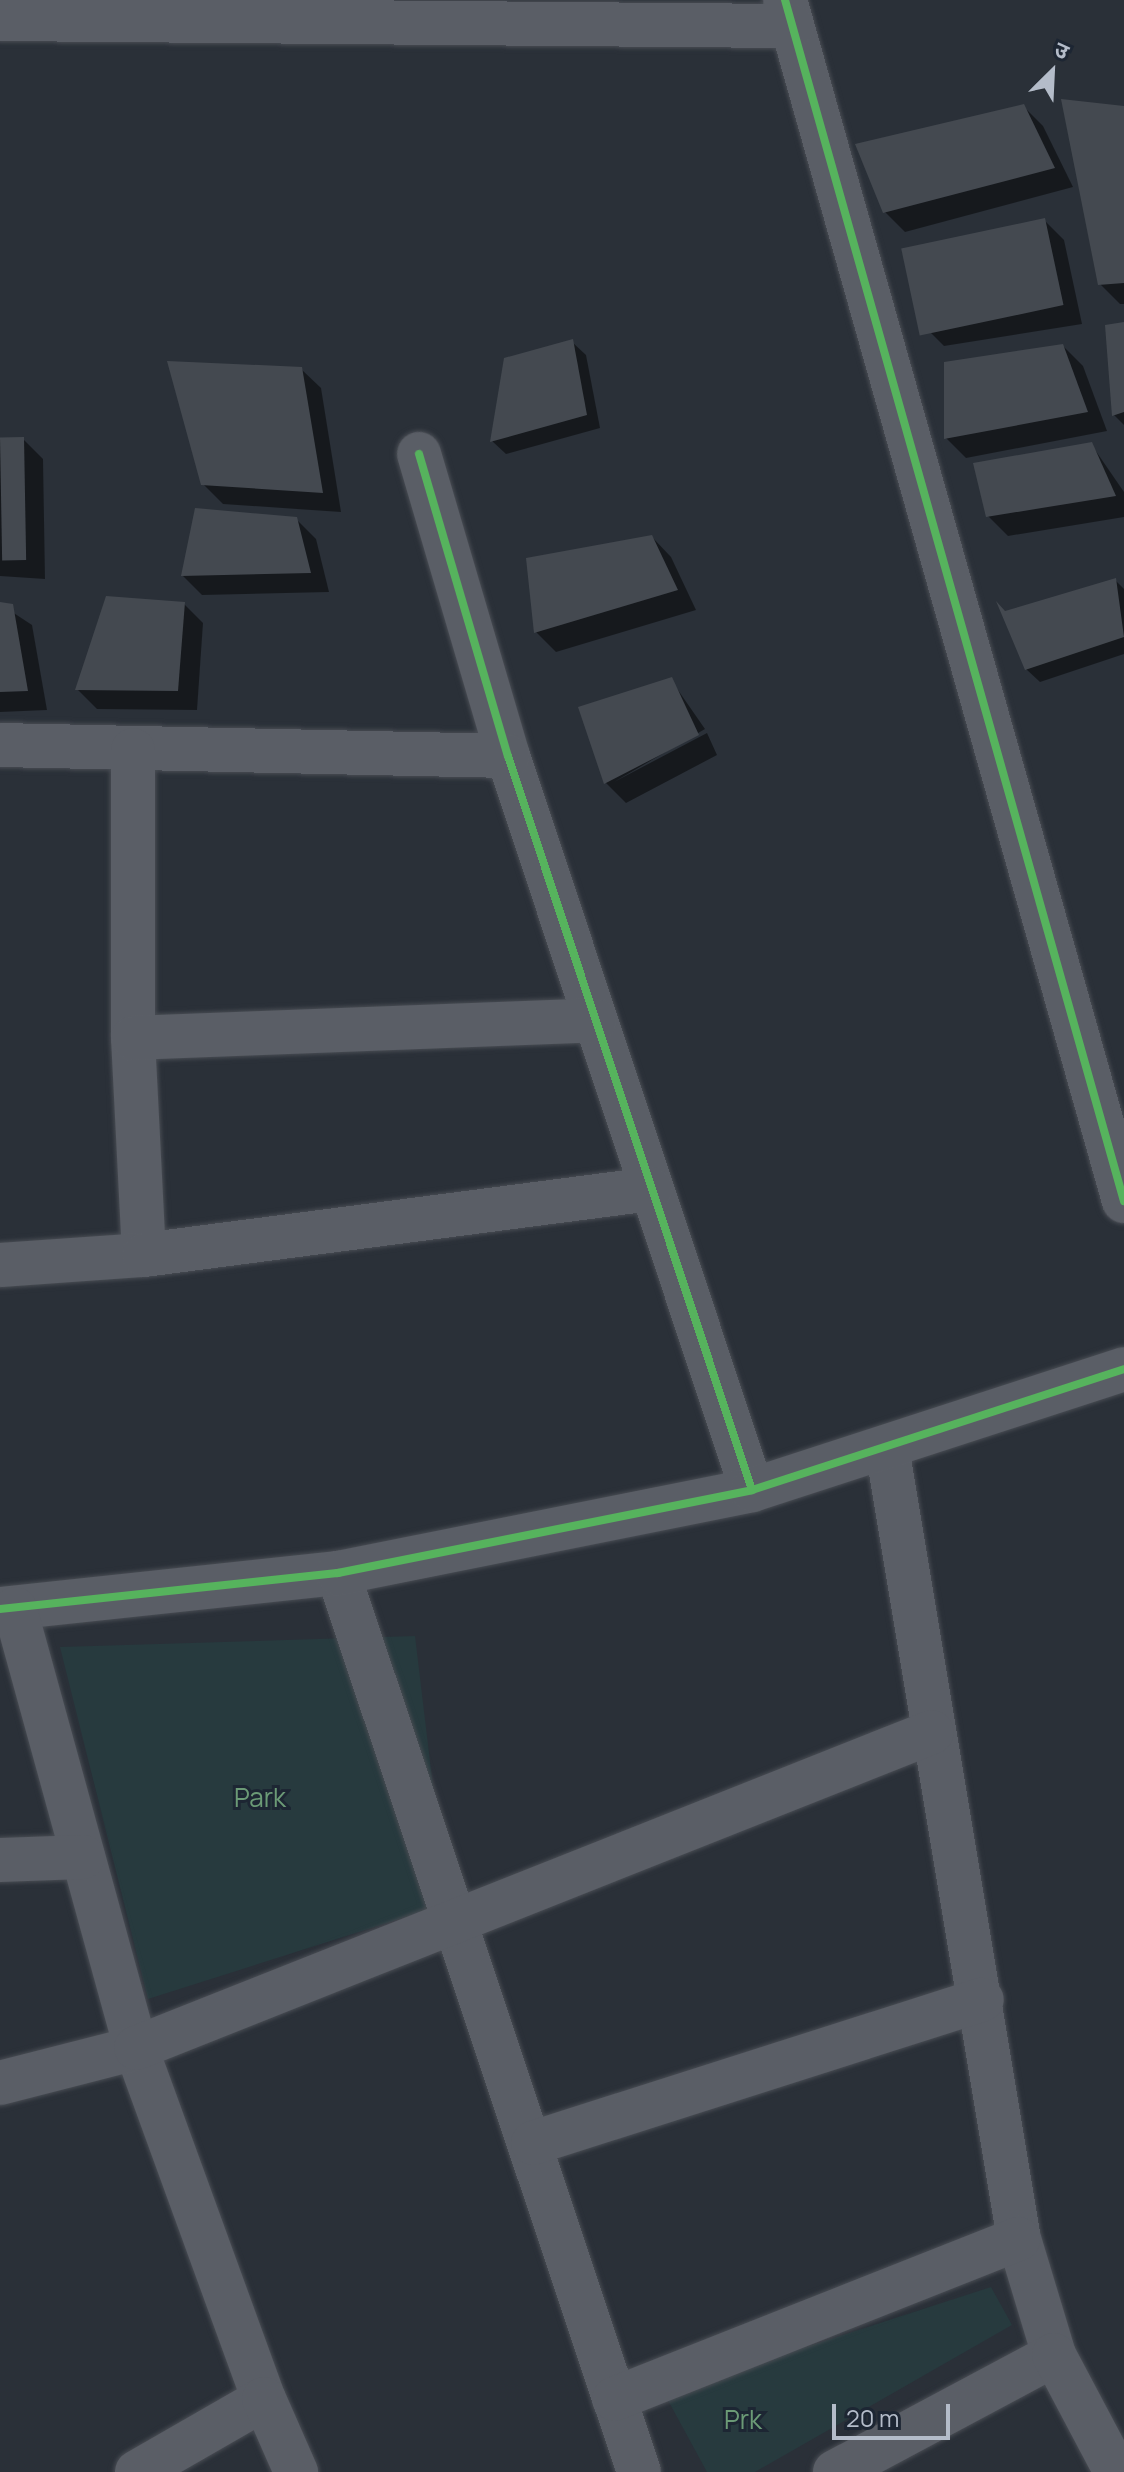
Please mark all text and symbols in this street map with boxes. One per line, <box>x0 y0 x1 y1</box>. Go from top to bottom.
north arrow <box>1012 32 1092 112</box>
text: उ <box>1050 34 1074 66</box>
park label: Park <box>234 1782 286 1814</box>
scale bar <box>836 2388 954 2438</box>
text: 20 m <box>846 2401 899 2434</box>
park label: Prk <box>724 2404 762 2436</box>

